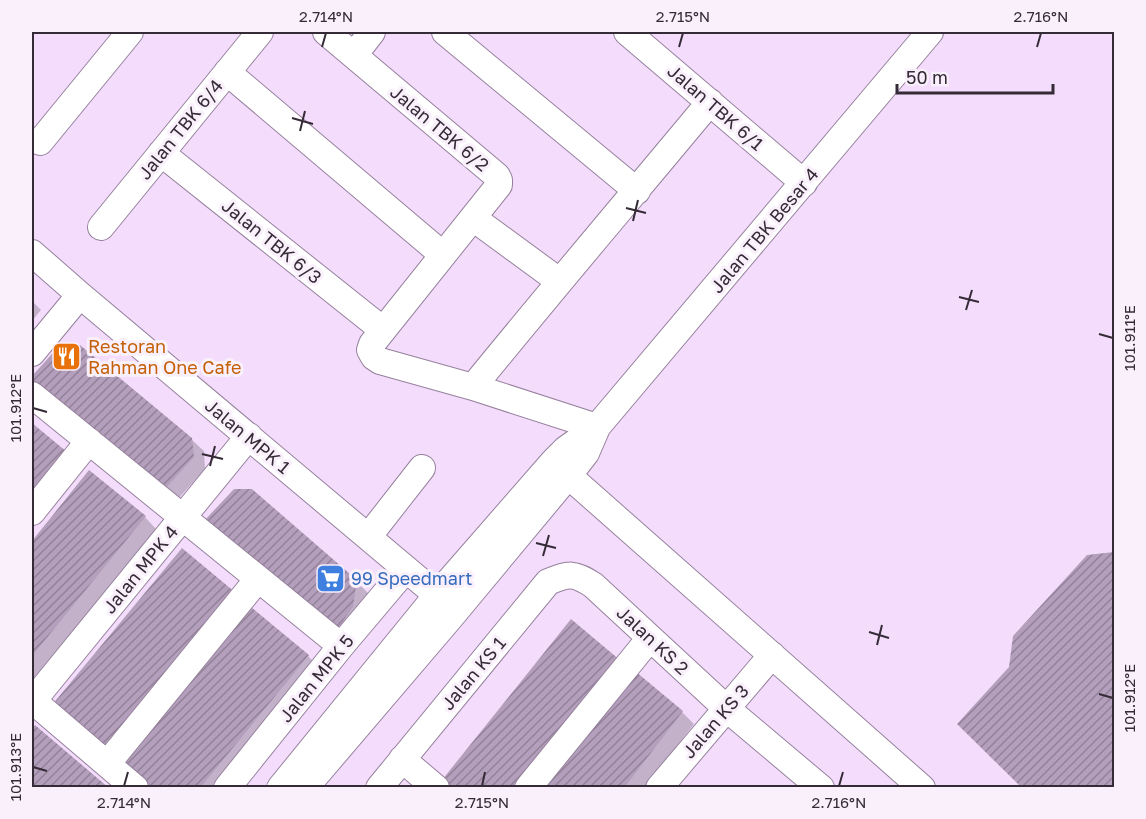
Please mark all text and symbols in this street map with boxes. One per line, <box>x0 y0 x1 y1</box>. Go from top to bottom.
text: 2.714°N <box>299 7 353 25</box>
text: 2.715°N <box>656 7 710 25</box>
text: 2.716°N <box>1014 7 1068 25</box>
scale bar <box>897 57 1053 95</box>
street label: Jalan TBK 6/1 <box>663 59 769 155</box>
text: 50 m <box>906 66 948 88</box>
street label: Jalan TBK 6/4 <box>133 75 227 183</box>
street label: Jalan TBK 6/2 <box>386 80 494 176</box>
street label: Jalan TBK Besar 4 <box>705 163 823 297</box>
street label: Jalan TBK 6/3 <box>218 194 326 288</box>
text: 101.911°E <box>1120 305 1138 371</box>
place label: Restoran Rahman One Cafe <box>88 335 242 378</box>
restaurant icon: Restoran Rahman One Cafe <box>51 340 83 372</box>
text: 101.912°E <box>6 374 24 442</box>
street label: Jalan MPK 1 <box>201 394 295 478</box>
street label: Jalan MPK 4 <box>98 521 182 617</box>
supermarket icon: 99 Speedmart <box>314 562 346 594</box>
place label: 99 Speedmart <box>351 567 473 589</box>
street label: Jalan KS 2 <box>613 601 693 679</box>
street label: Jalan MPK 5 <box>274 630 358 726</box>
street label: Jalan KS 1 <box>436 632 510 714</box>
text: 101.912°E <box>1120 664 1138 732</box>
street label: Jalan KS 3 <box>677 680 753 762</box>
text: 101.913°E <box>6 733 24 801</box>
text: 2.714°N <box>97 793 151 811</box>
text: 2.715°N <box>455 793 509 811</box>
text: 2.716°N <box>812 793 866 811</box>

